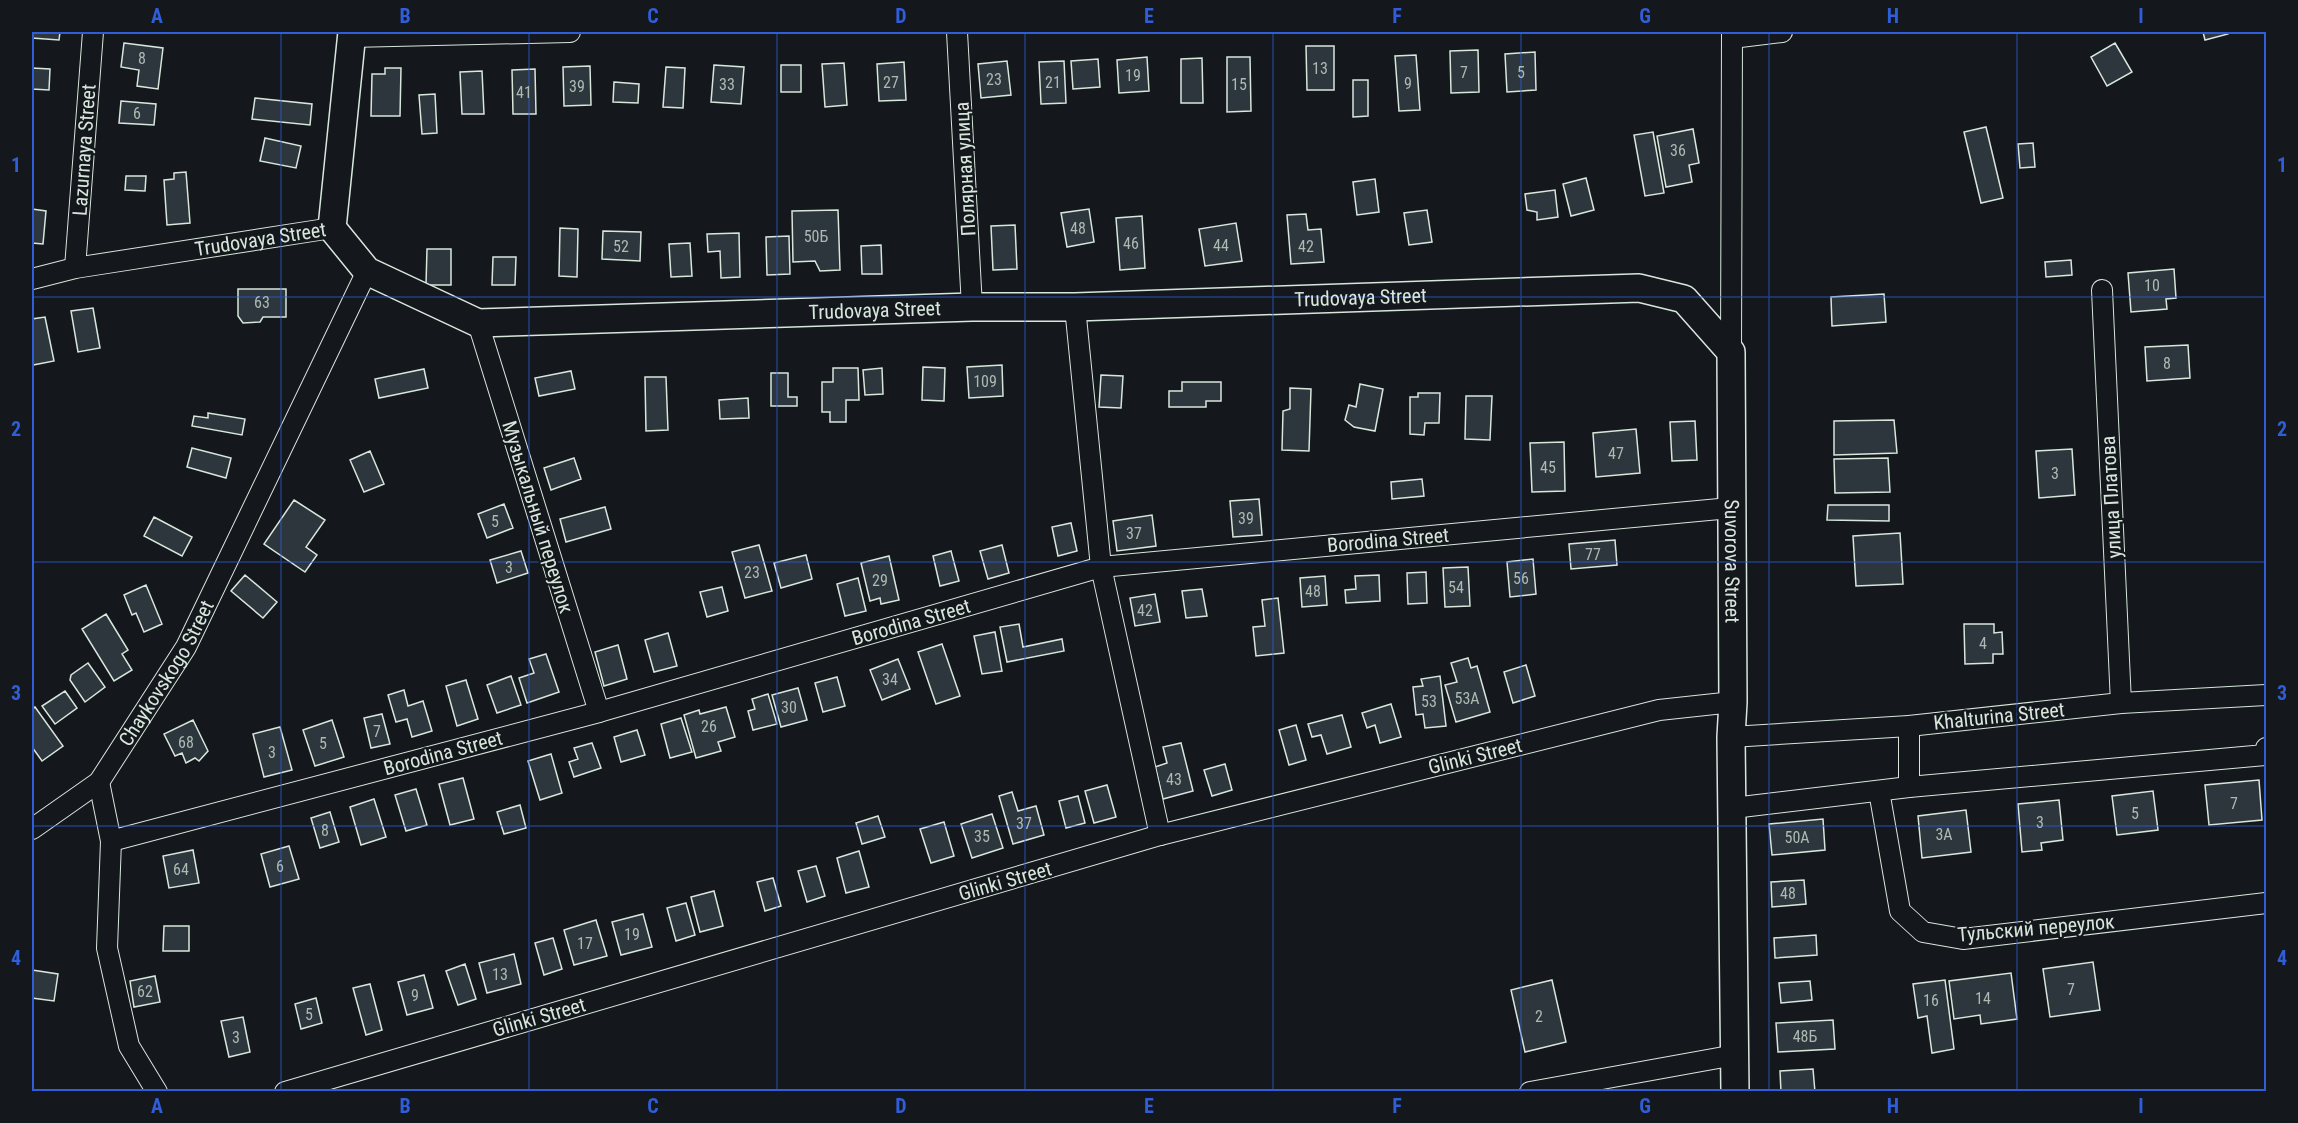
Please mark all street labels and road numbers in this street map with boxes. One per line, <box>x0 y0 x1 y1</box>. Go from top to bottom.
street label: Lazurnaya Street <box>67 83 101 217</box>
street label: Полярная улица <box>949 101 981 237</box>
street label: Trudovaya Street <box>193 217 328 261</box>
street label: Trudovaya Street <box>1294 283 1427 312</box>
street label: Trudovaya Street <box>808 296 941 324</box>
street label: Музыкальный переулок <box>497 418 579 616</box>
street label: улица Платова <box>2096 435 2126 559</box>
street label: Suvorova Street <box>1720 499 1745 623</box>
street label: Borodina Street <box>1326 523 1450 557</box>
street label: Borodina Street <box>849 594 973 650</box>
street label: Chaykovskogo Street <box>113 596 219 750</box>
street label: Khalturina Street <box>1932 697 2066 735</box>
street label: Borodina Street <box>381 726 505 780</box>
street label: Glinki Street <box>1426 733 1524 779</box>
street label: Glinki Street <box>956 856 1054 906</box>
street label: Тульский переулок <box>1956 909 2116 947</box>
street label: Glinki Street <box>490 992 588 1042</box>

